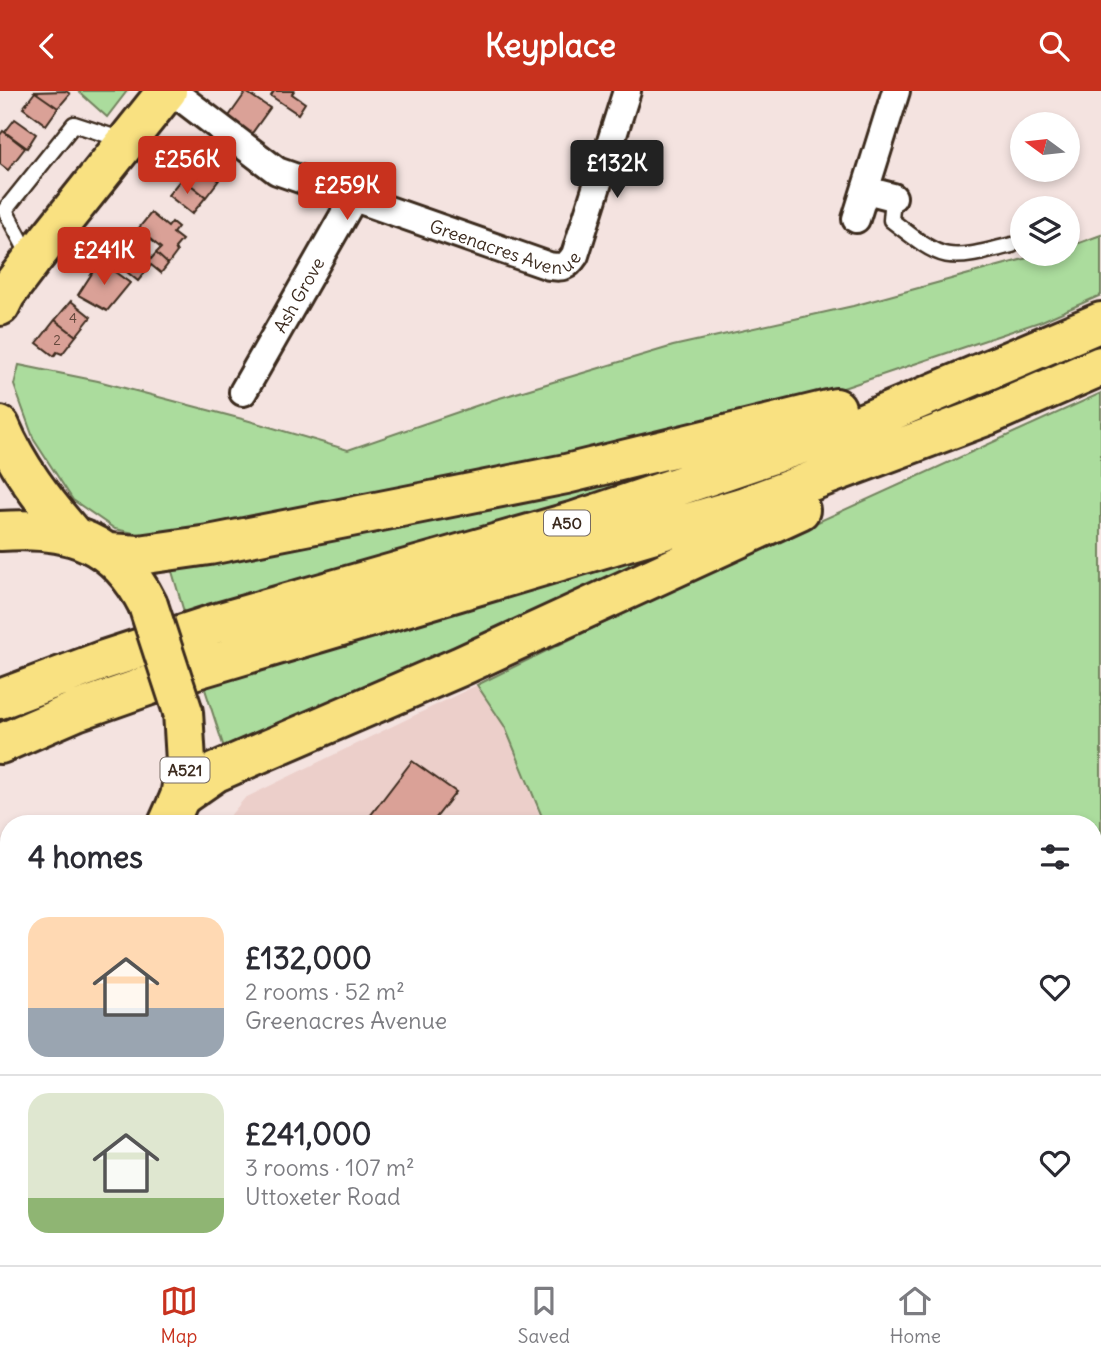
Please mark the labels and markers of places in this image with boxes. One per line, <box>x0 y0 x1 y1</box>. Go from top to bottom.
pin: £256K <box>138 137 236 196</box>
pin: £132K <box>568 141 666 200</box>
pin: £259K <box>298 163 396 222</box>
pin: £241K <box>55 227 153 287</box>

